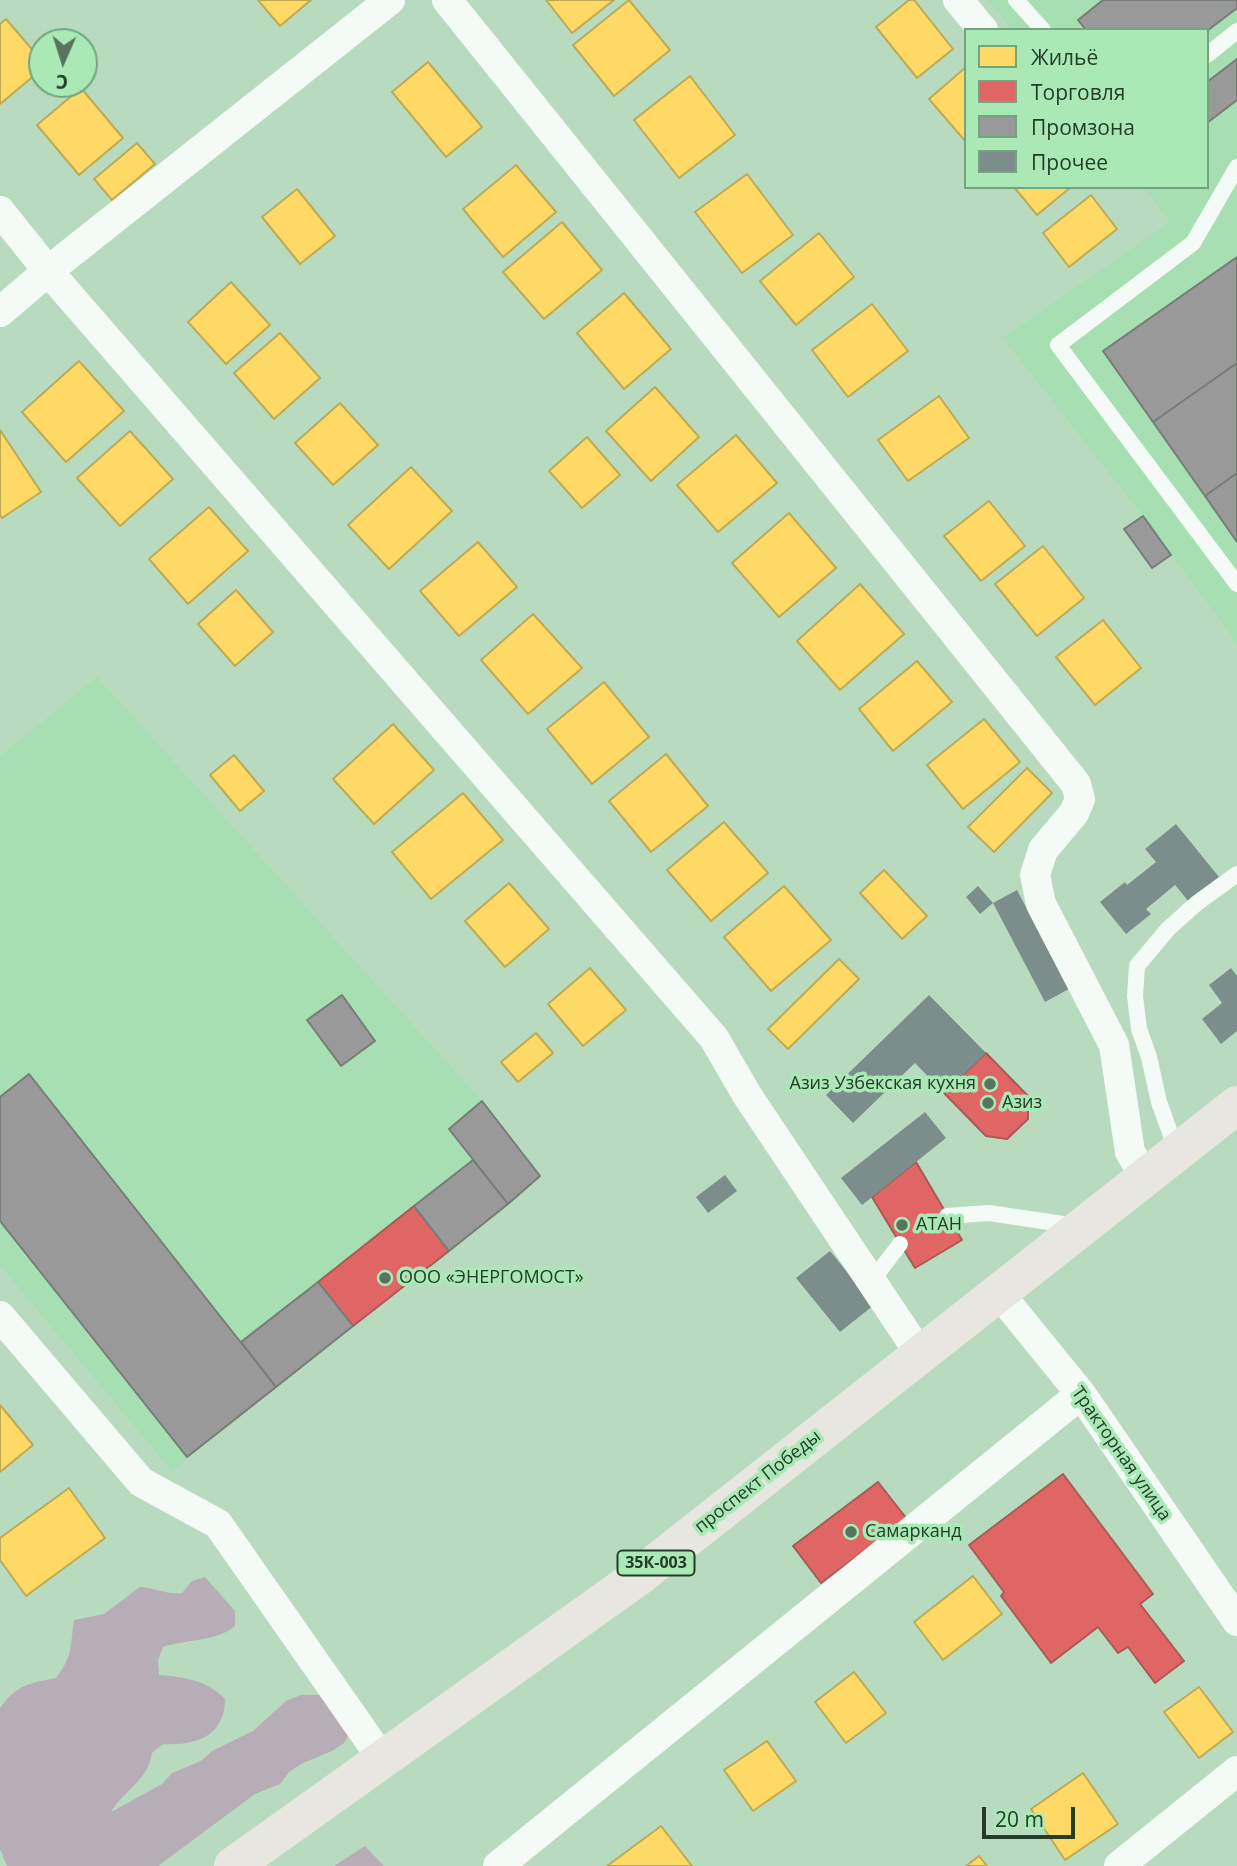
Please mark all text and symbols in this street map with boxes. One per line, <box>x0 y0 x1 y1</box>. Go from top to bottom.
north arrow <box>28 28 98 98</box>
legend <box>964 28 1209 189</box>
text: Жильё <box>1031 43 1098 71</box>
text: С <box>55 69 69 95</box>
text: Торговля <box>1031 78 1125 106</box>
text: Промзона <box>1031 113 1135 141</box>
text: Прочее <box>1031 148 1108 176</box>
place label: Азиз Узбекская кухня <box>790 1073 976 1095</box>
marker: Азиз Узбекская кухня <box>982 1076 998 1092</box>
place label: Азиз <box>1002 1092 1042 1114</box>
marker: Азиз <box>980 1095 996 1111</box>
place label: АТАН <box>916 1214 962 1236</box>
marker: АТАН <box>894 1217 910 1233</box>
place label: ООО «ЭНЕРГОМОСТ» <box>399 1267 584 1289</box>
marker: ООО «ЭНЕРГОМОСТ» <box>377 1270 393 1286</box>
street label: Тракторная улица <box>1067 1383 1175 1525</box>
street label: проспект Победы <box>691 1426 825 1538</box>
place label: Самарканд <box>865 1521 962 1543</box>
marker: Самарканд <box>843 1524 859 1540</box>
road number: 35К-003 <box>618 1550 694 1576</box>
scale bar <box>985 1792 1078 1836</box>
text: 20 m <box>995 1805 1044 1833</box>

